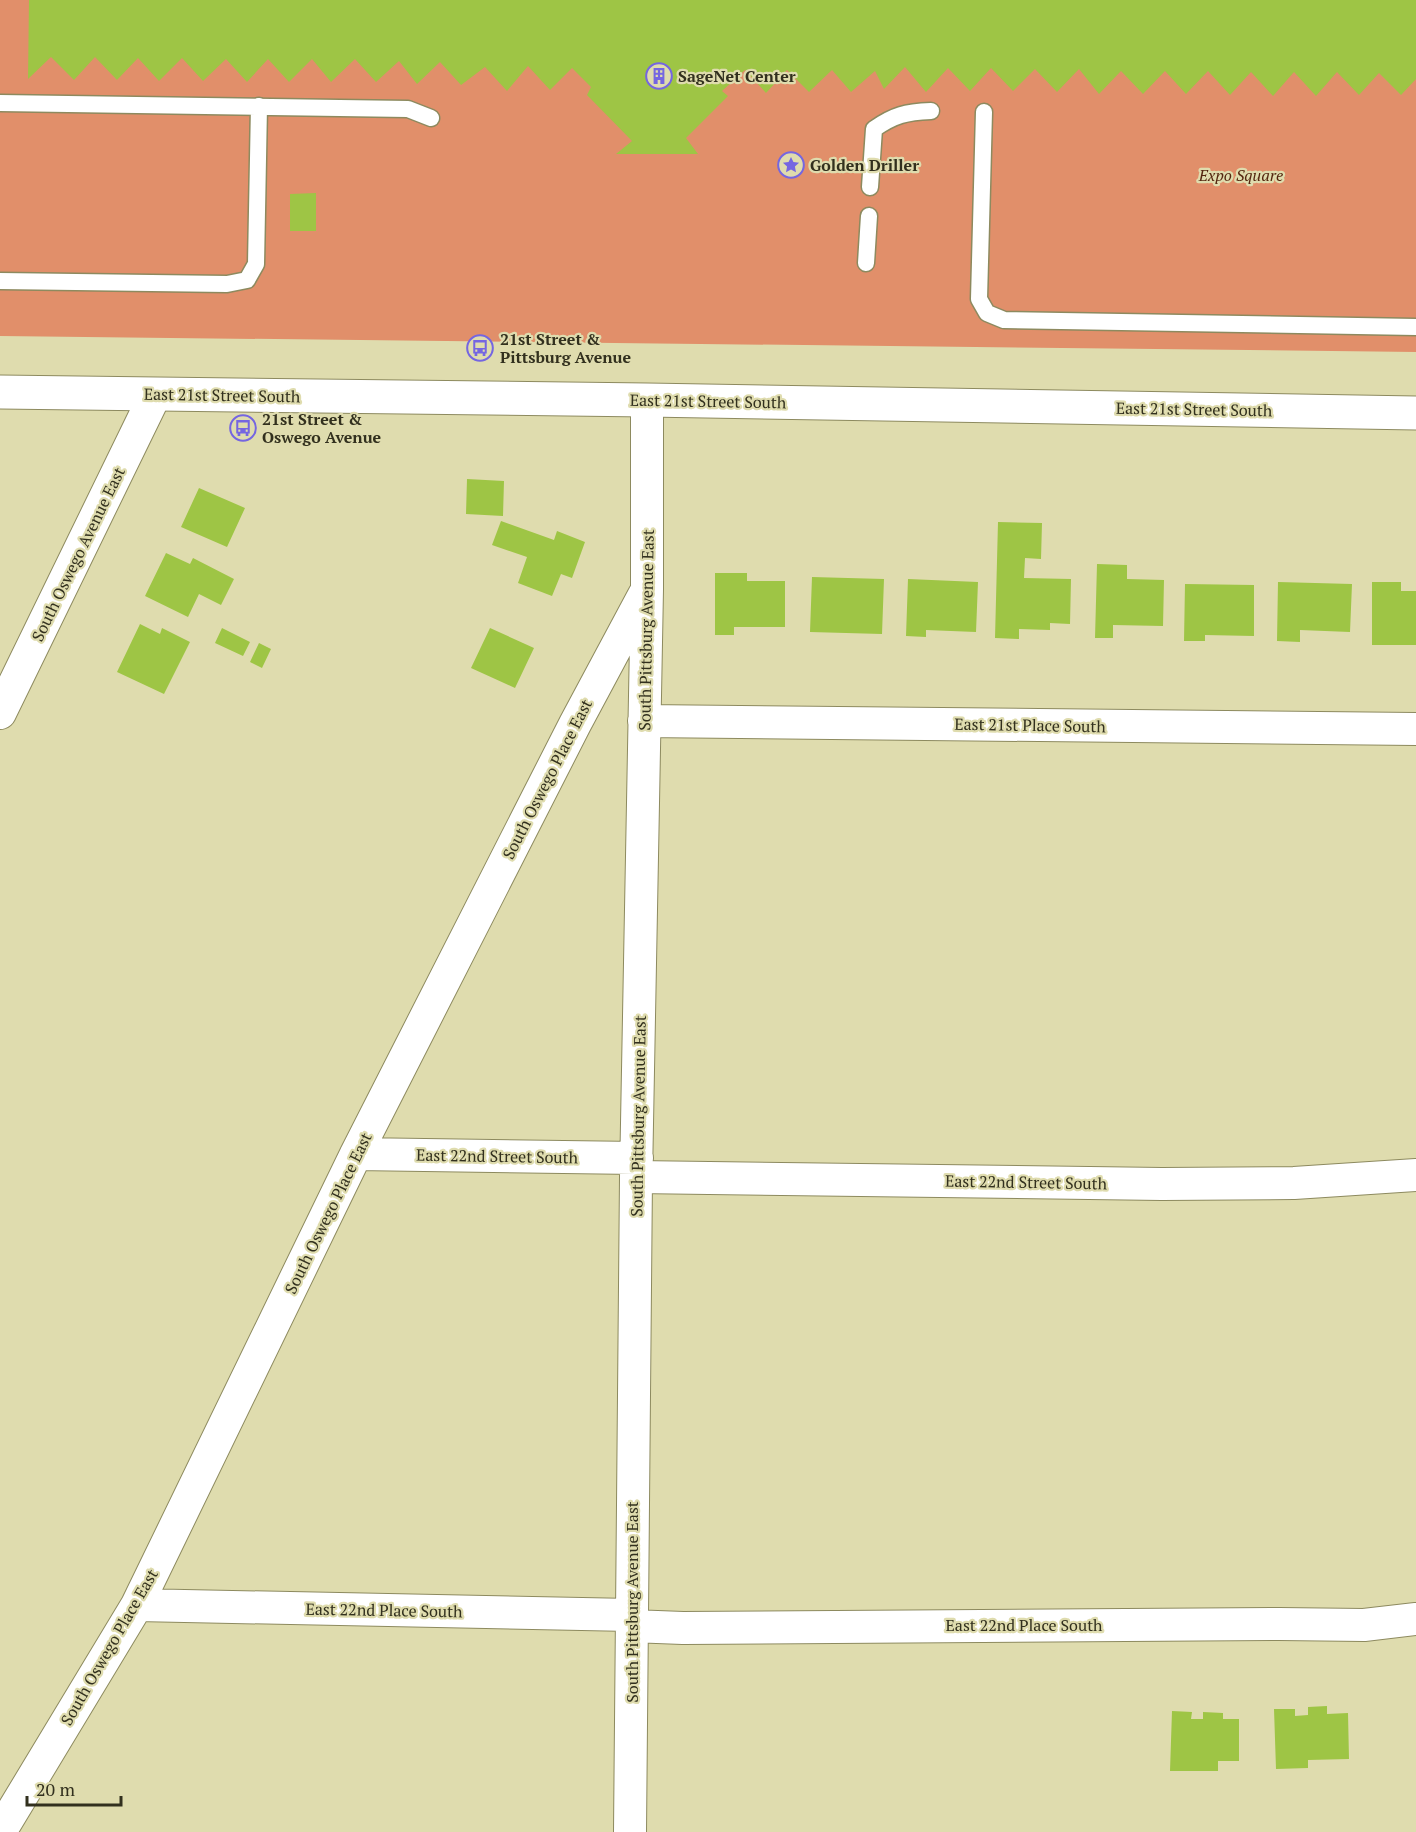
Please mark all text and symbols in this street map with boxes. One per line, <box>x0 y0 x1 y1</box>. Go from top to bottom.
building icon: SageNet Center <box>644 61 674 91</box>
place label: SageNet Center <box>678 65 796 87</box>
place icon: Golden Driller <box>776 150 806 180</box>
place label: Golden Driller <box>810 154 919 176</box>
park label: Expo Square <box>1198 164 1283 186</box>
place label: 21st Street & Pittsburg Avenue <box>500 328 632 368</box>
bus stop icon: 21st Street & Pittsburg Avenue <box>465 333 495 363</box>
street label: East 21st Street South <box>144 383 301 407</box>
street label: East 21st Street South <box>630 389 787 413</box>
street label: East 21st Street South <box>1116 397 1273 421</box>
place label: 21st Street & Oswego Avenue <box>262 408 382 448</box>
bus stop icon: 21st Street & Oswego Avenue <box>228 413 258 443</box>
street label: South Oswego Avenue East <box>26 463 130 645</box>
street label: South Pittsburg Avenue East <box>633 529 659 731</box>
street label: South Oswego Place East <box>497 695 597 863</box>
street label: East 21st Place South <box>954 713 1106 737</box>
street label: South Pittsburg Avenue East <box>625 1015 651 1217</box>
street label: South Oswego Place East <box>279 1129 377 1297</box>
street label: East 22nd Street South <box>416 1144 579 1168</box>
street label: East 22nd Street South <box>945 1170 1108 1194</box>
street label: South Pittsburg Avenue East <box>621 1501 643 1703</box>
street label: South Oswego Place East <box>55 1565 163 1729</box>
street label: East 22nd Place South <box>305 1598 463 1622</box>
street label: East 22nd Place South <box>946 1614 1103 1636</box>
scale bar <box>27 1769 122 1807</box>
text: 20 m <box>36 1777 76 1801</box>

